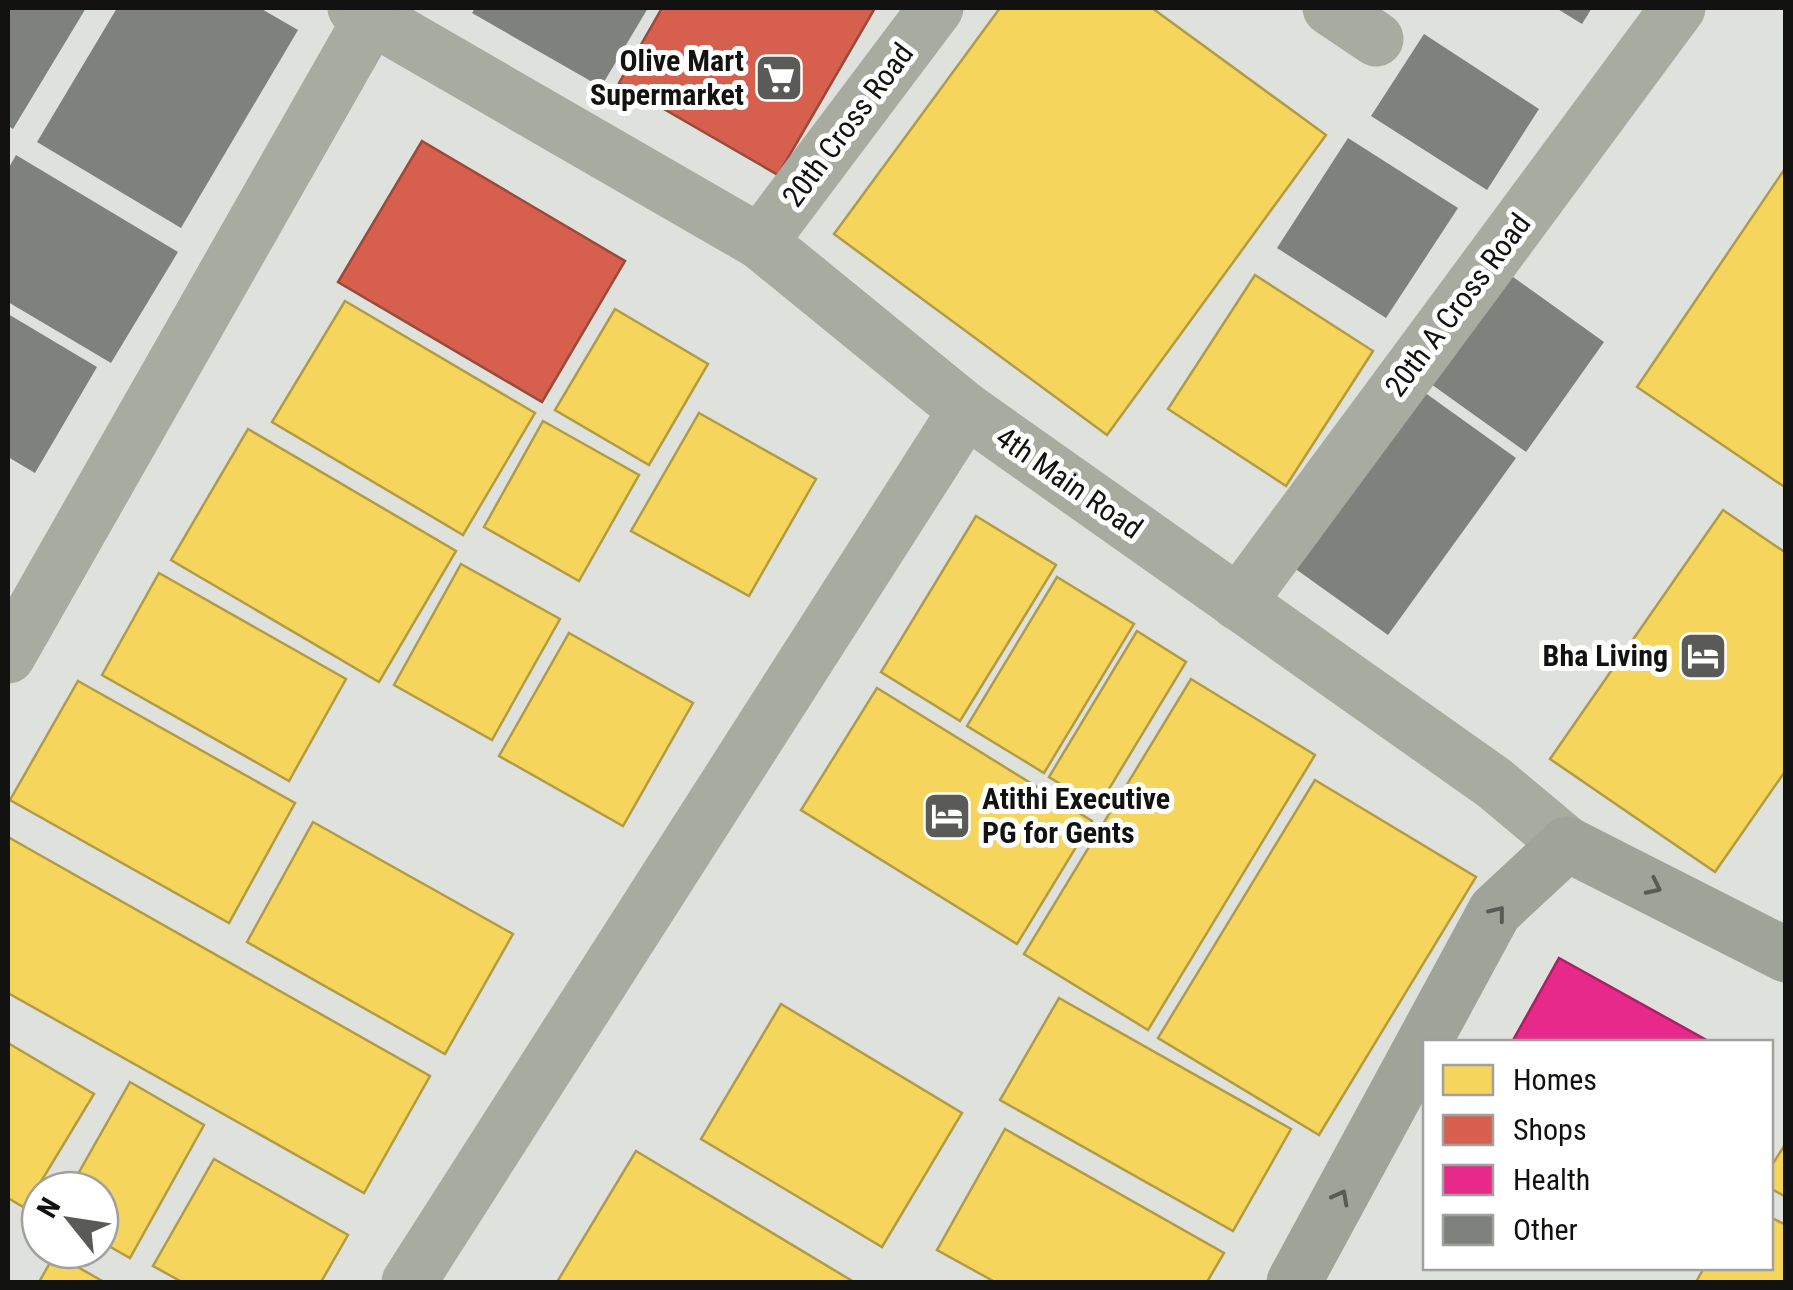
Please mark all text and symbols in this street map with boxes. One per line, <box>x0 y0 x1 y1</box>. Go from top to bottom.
street label: 20th Cross Road <box>775 36 920 213</box>
place label: Olive Mart Supermarket <box>590 43 744 112</box>
supermarket icon: Olive Mart Supermarket <box>753 52 805 104</box>
street label: 20th A Cross Road <box>1378 207 1538 403</box>
street label: 4th Main Road <box>989 419 1149 546</box>
hotel icon: Bha Living <box>1677 630 1729 682</box>
place label: Bha Living <box>1543 638 1668 673</box>
place label: Atithi Executive PG for Gents <box>982 781 1170 850</box>
hotel icon: Atithi Executive PG for Gents <box>921 790 973 842</box>
one-way arrow <box>1644 875 1662 894</box>
one-way arrow <box>1486 906 1503 924</box>
legend <box>1423 1040 1773 1270</box>
text: Homes <box>1513 1062 1597 1097</box>
text: Shops <box>1513 1112 1587 1147</box>
text: Health <box>1513 1162 1590 1197</box>
north arrow <box>20 1170 120 1270</box>
one-way arrow <box>1329 1189 1348 1207</box>
text: N <box>30 1192 67 1223</box>
text: Other <box>1513 1212 1578 1247</box>

